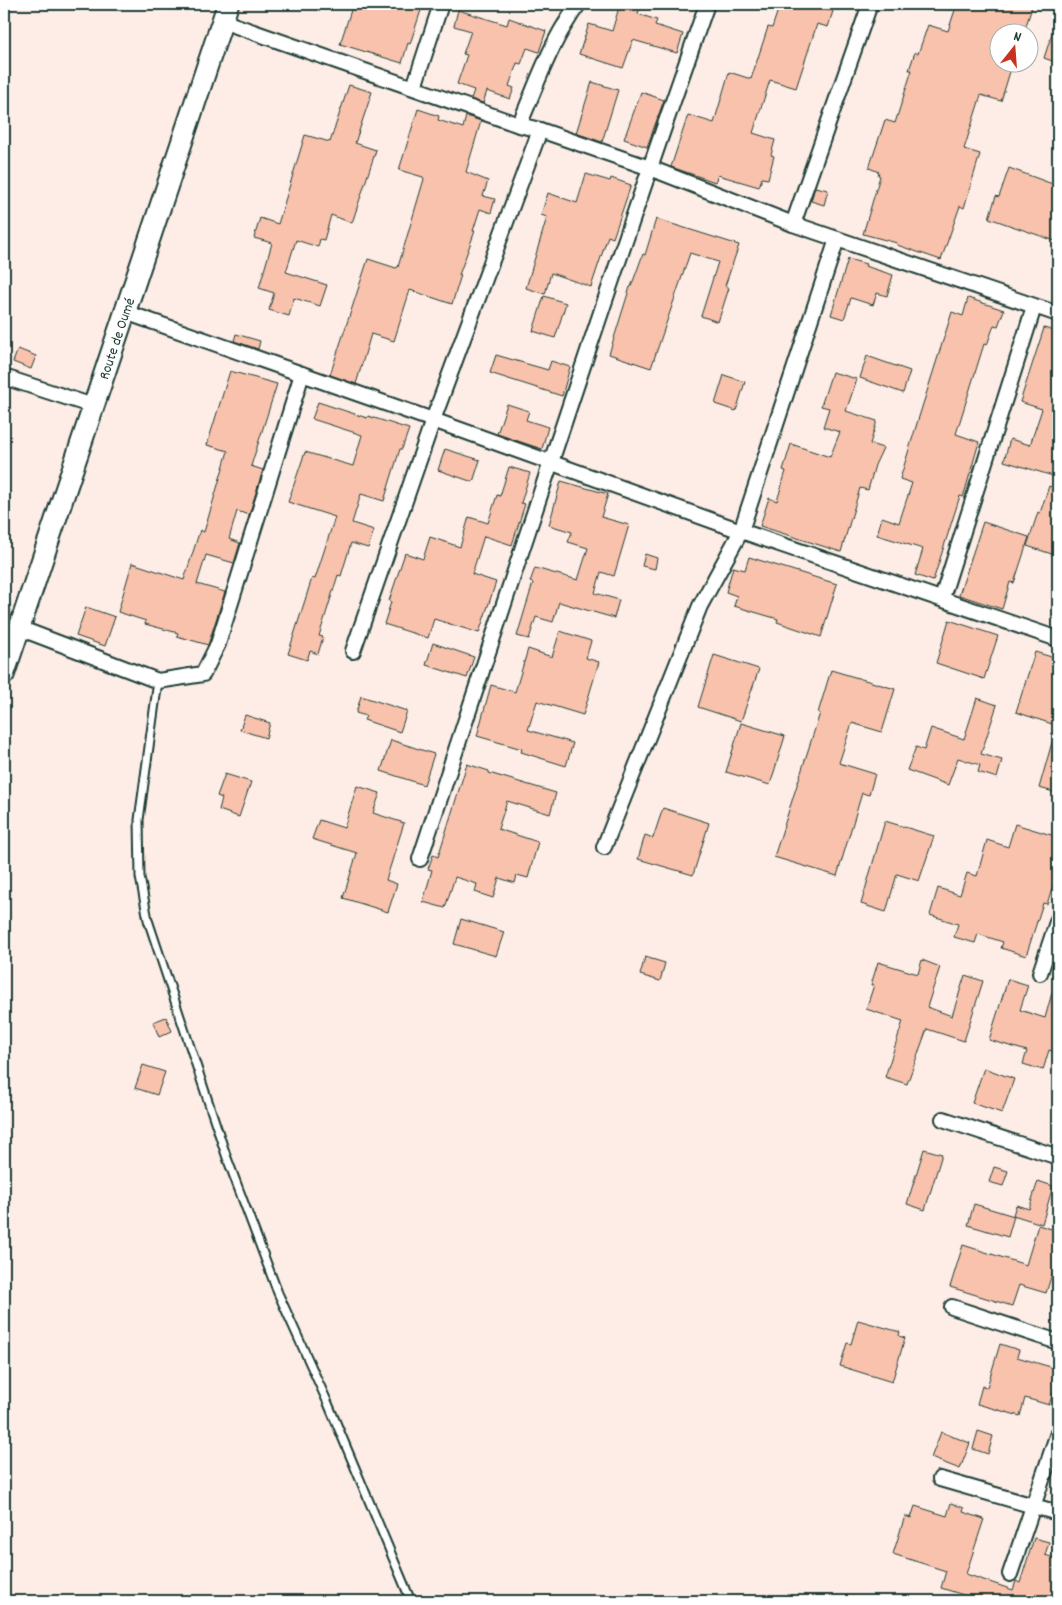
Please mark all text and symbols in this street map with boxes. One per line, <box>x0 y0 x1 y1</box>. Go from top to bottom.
north arrow <box>990 22 1040 72</box>
text: N <box>1011 27 1024 48</box>
street label: Route de Oumé <box>94 295 142 383</box>

